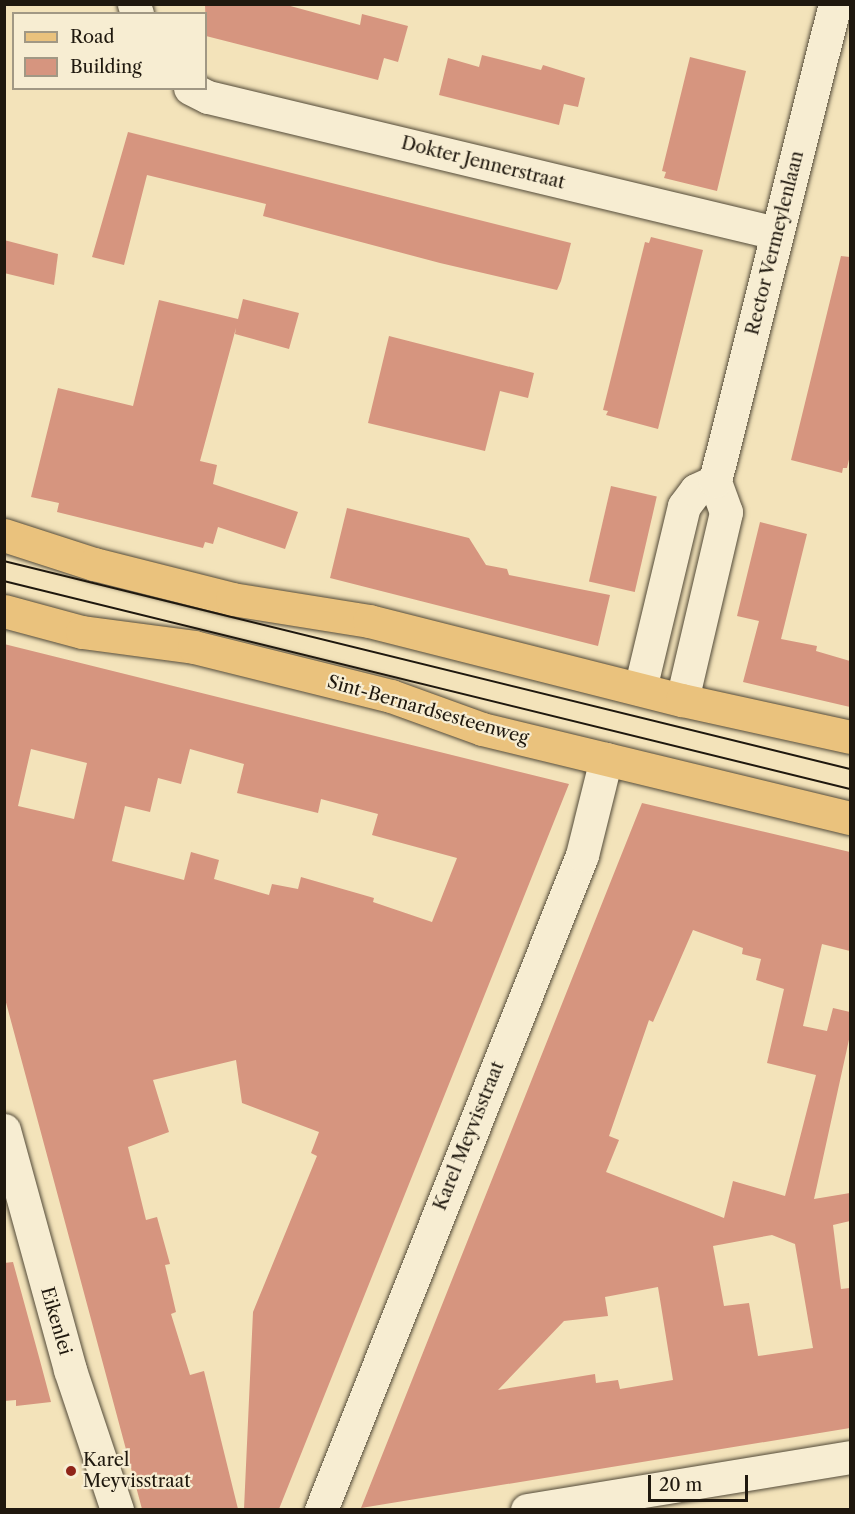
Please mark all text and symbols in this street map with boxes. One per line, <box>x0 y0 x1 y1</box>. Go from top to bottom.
legend <box>12 12 207 90</box>
text: Road <box>70 26 115 48</box>
text: Building <box>70 56 142 78</box>
street label: Dokter Jennerstraat <box>399 132 567 194</box>
street label: Rector Vermeylenlaan <box>742 148 808 338</box>
street label: Sint-Bernardsesteenweg <box>325 671 531 749</box>
street label: Karel Meyvisstraat <box>429 1058 509 1214</box>
street label: Eikenlei <box>36 1284 76 1358</box>
place label: Karel Meyvisstraat <box>83 1450 191 1492</box>
scale bar <box>651 1463 752 1501</box>
marker: Karel Meyvisstraat <box>64 1464 78 1478</box>
text: 20 m <box>659 1474 702 1496</box>

